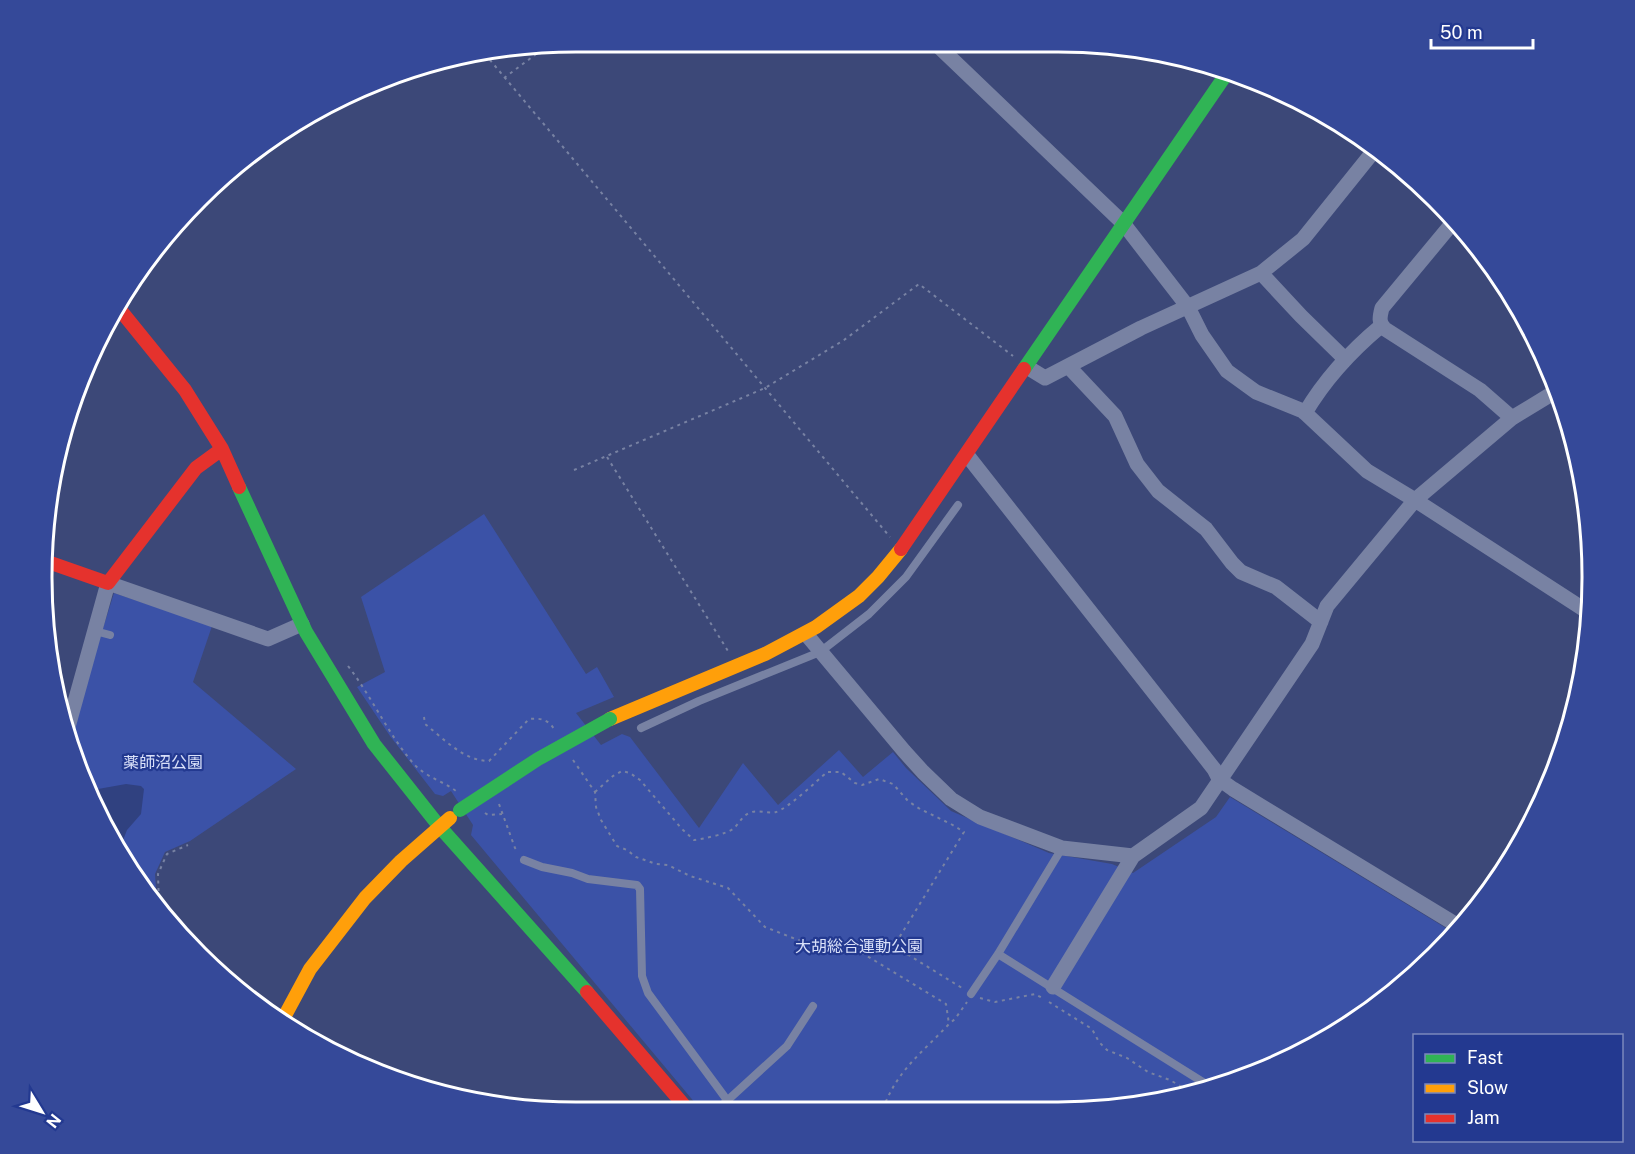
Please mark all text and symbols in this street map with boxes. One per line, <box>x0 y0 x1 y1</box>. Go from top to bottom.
scale bar <box>1431 12 1533 50</box>
text: 50 m <box>1440 22 1483 43</box>
park label: 薬師沼公園 <box>123 753 203 772</box>
park label: 大胡総合運動公園 <box>795 937 923 956</box>
legend <box>1413 1034 1623 1142</box>
text: Fast <box>1467 1047 1503 1068</box>
text: Slow <box>1467 1077 1508 1098</box>
north arrow <box>12 1082 72 1142</box>
text: Jam <box>1467 1107 1500 1128</box>
text: N <box>42 1110 65 1132</box>

